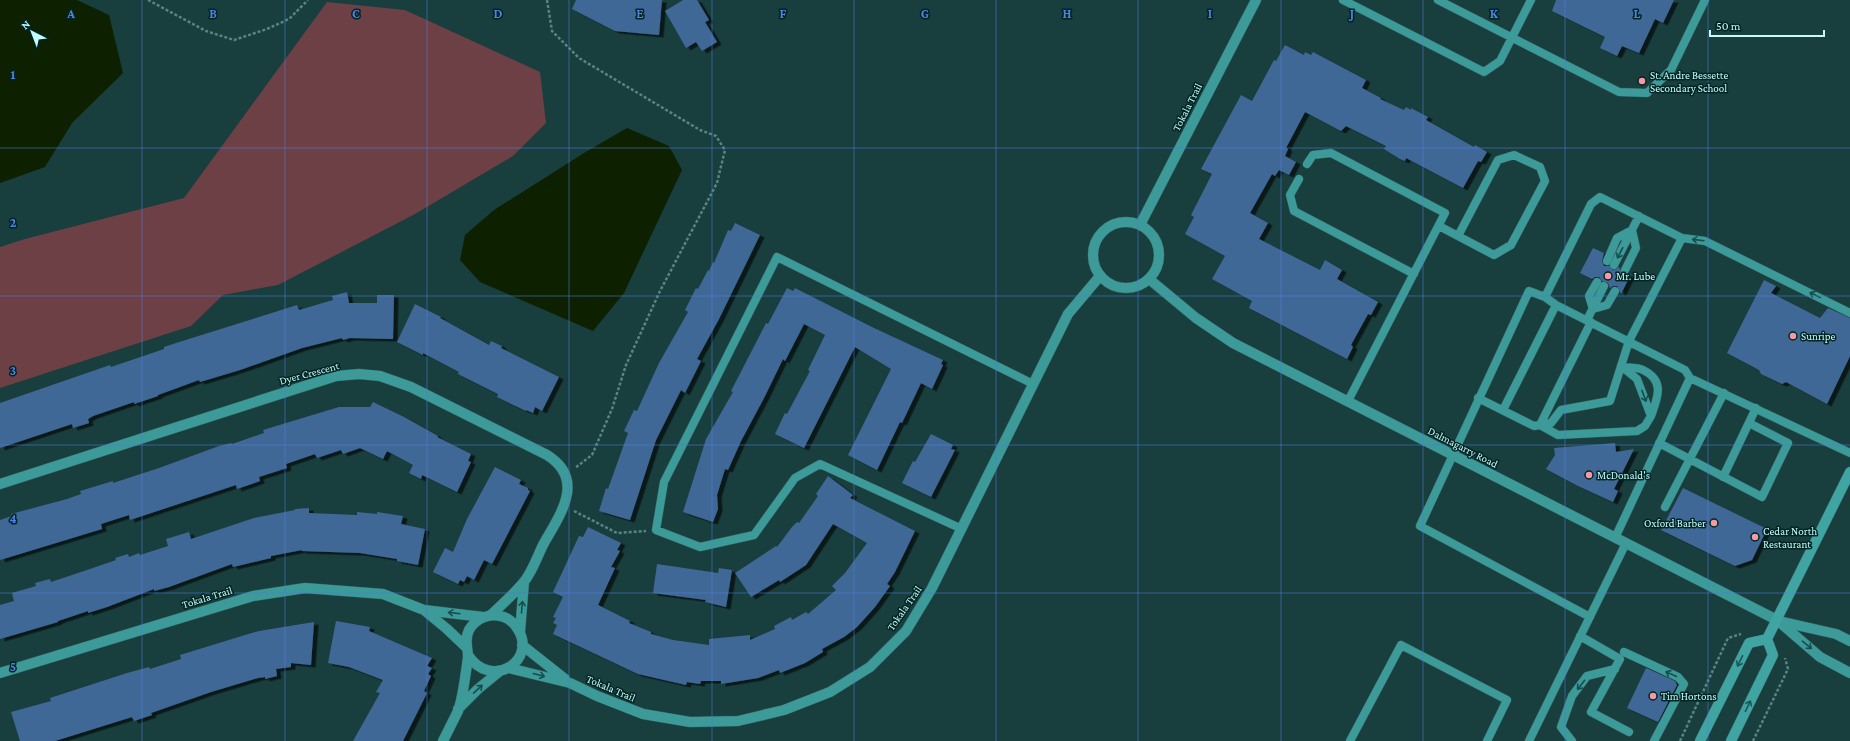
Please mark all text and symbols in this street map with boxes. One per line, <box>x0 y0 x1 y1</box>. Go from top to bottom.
text: A <box>66 6 75 21</box>
text: B <box>209 6 217 21</box>
text: C <box>352 6 360 21</box>
text: D <box>494 6 503 21</box>
text: E <box>636 6 644 21</box>
text: F <box>780 6 787 21</box>
text: G <box>921 6 929 21</box>
text: H <box>1063 6 1072 21</box>
text: I <box>1208 6 1212 21</box>
text: J <box>1348 6 1354 21</box>
text: K <box>1490 6 1499 21</box>
text: L <box>1634 6 1641 21</box>
north arrow <box>12 12 52 52</box>
scale bar <box>1710 12 1824 38</box>
text: N <box>19 17 32 32</box>
text: 50 m <box>1716 19 1741 33</box>
text: 1 <box>11 67 16 82</box>
place label: St. Andre Bessette Secondary School <box>1650 69 1728 95</box>
marker: St. Andre Bessette Secondary School <box>1637 76 1647 86</box>
street label: Tokala Trail <box>1170 81 1204 133</box>
text: 2 <box>10 215 17 230</box>
one-way arrow <box>1692 237 1705 244</box>
one-way arrow <box>1616 247 1624 259</box>
place label: Mr. Lube <box>1616 270 1655 282</box>
marker: Mr. Lube <box>1603 271 1613 281</box>
one-way arrow <box>1809 291 1821 298</box>
place label: Sunripe <box>1801 330 1835 343</box>
marker: Sunripe <box>1788 331 1798 341</box>
street label: Dyer Crescent <box>278 359 341 388</box>
text: 3 <box>10 363 16 378</box>
one-way arrow <box>1640 390 1648 402</box>
street label: Dalmagarry Road <box>1426 424 1500 471</box>
place label: McDonald's <box>1597 469 1650 481</box>
marker: McDonald's <box>1584 470 1594 480</box>
text: 4 <box>9 511 17 526</box>
place label: Oxford Barber <box>1644 517 1706 529</box>
marker: Oxford Barber <box>1709 518 1719 528</box>
place label: Cedar North Restaurant <box>1763 525 1817 550</box>
marker: Cedar North Restaurant <box>1750 532 1760 542</box>
street label: Tokala Trail <box>884 583 924 633</box>
street label: Tokala Trail <box>180 584 234 610</box>
one-way arrow <box>518 601 526 614</box>
one-way arrow <box>448 610 461 617</box>
one-way arrow <box>1801 641 1812 650</box>
one-way arrow <box>1736 655 1743 667</box>
text: 5 <box>10 659 16 674</box>
one-way arrow <box>1665 670 1677 677</box>
one-way arrow <box>533 671 546 679</box>
street label: Tokala Trail <box>585 672 637 704</box>
one-way arrow <box>1576 679 1585 690</box>
one-way arrow <box>473 685 483 694</box>
place label: Tim Hortons <box>1661 690 1717 702</box>
marker: Tim Hortons <box>1648 691 1658 701</box>
one-way arrow <box>1745 700 1752 712</box>

